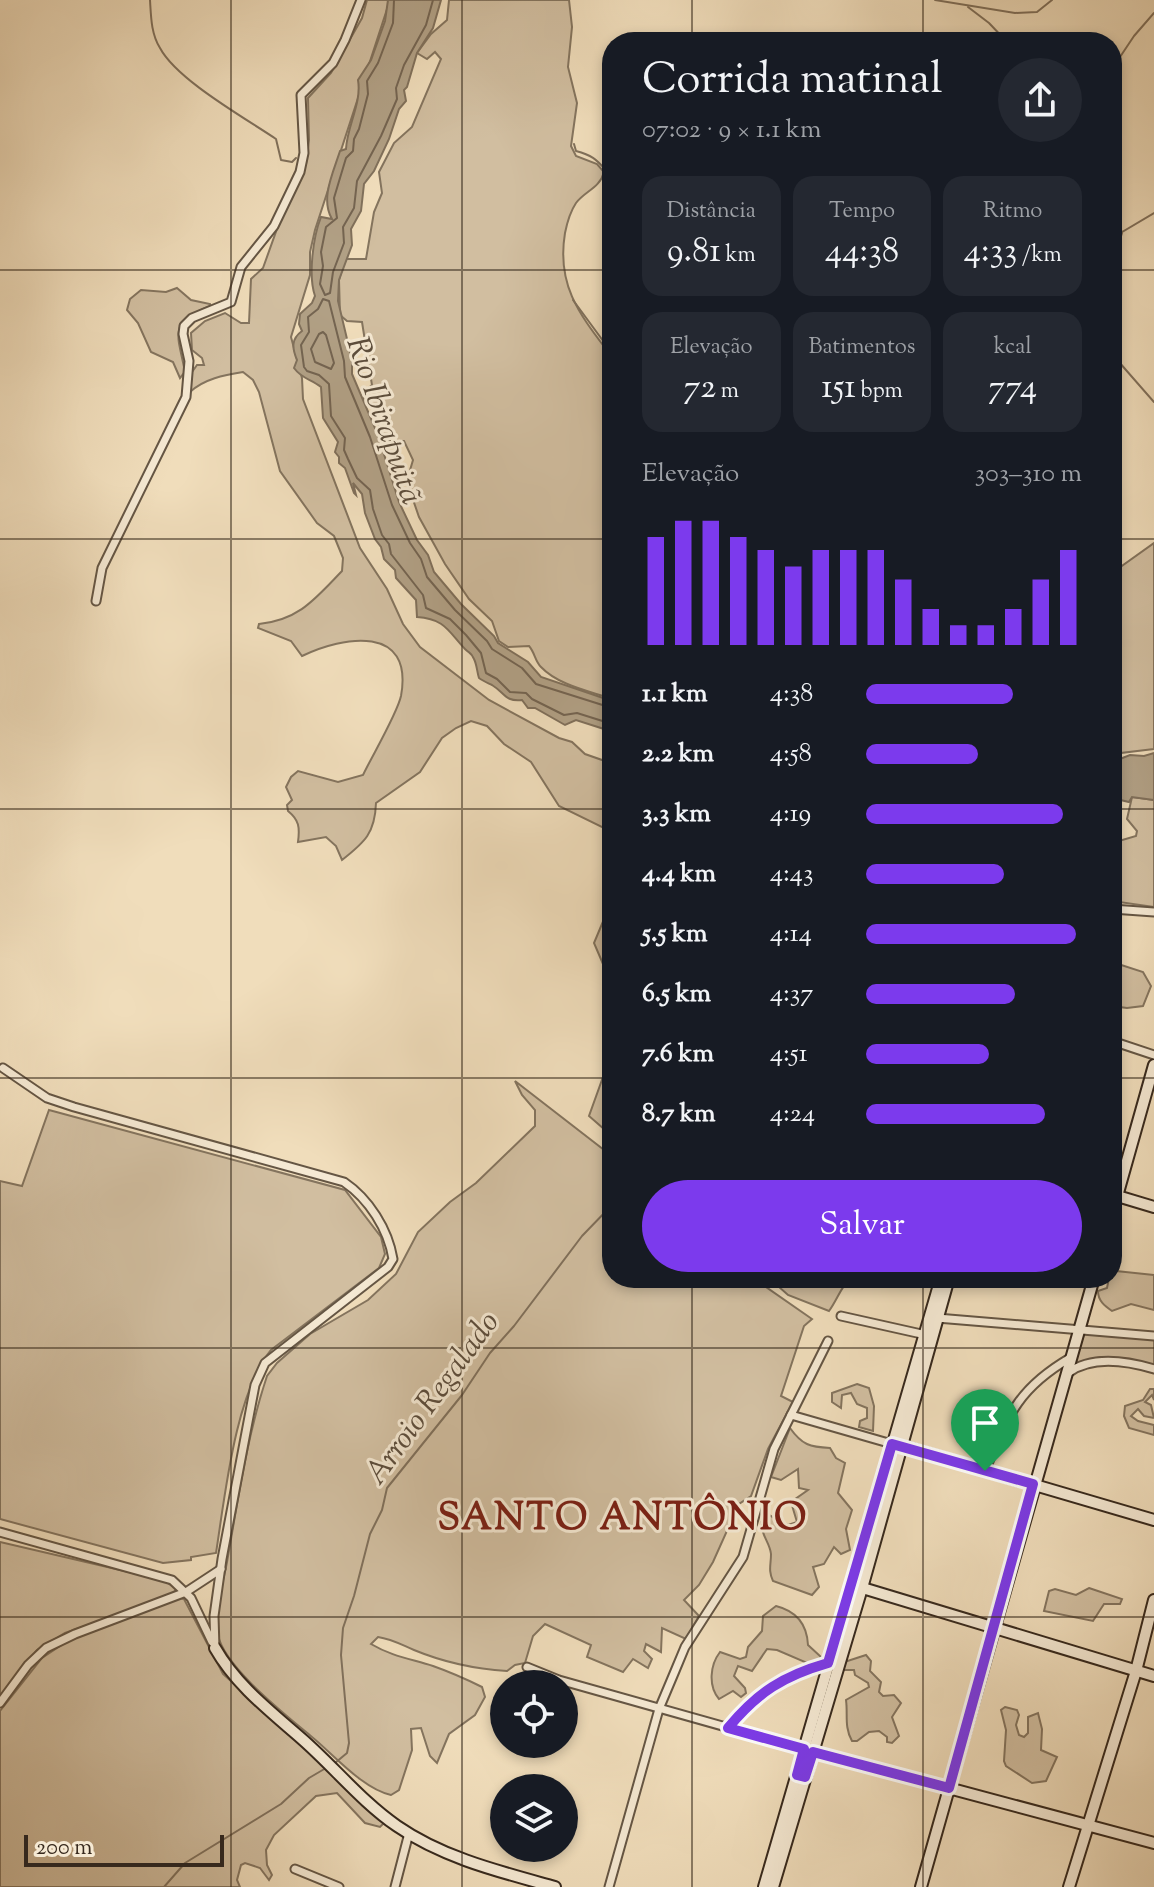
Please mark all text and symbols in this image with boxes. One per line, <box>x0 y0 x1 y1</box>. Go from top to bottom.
text: Corrida matinal <box>642 50 942 113</box>
button: share <box>998 58 1082 142</box>
text: 07:02 · 9 × 1.1 km <box>642 112 821 149</box>
text: Distância <box>667 196 756 228</box>
text: Tempo <box>829 196 895 228</box>
text: Ritmo <box>983 196 1042 228</box>
text: 9.81 <box>667 228 721 277</box>
text: 44:38 <box>825 228 899 277</box>
text: 4:33 <box>964 228 1017 277</box>
text: km <box>721 240 756 272</box>
text: /km <box>1017 240 1062 272</box>
water label: Rio Ibirapuitã <box>333 331 433 511</box>
text: Elevação <box>670 332 752 364</box>
text: Batimentos <box>809 332 915 364</box>
text: kcal <box>994 332 1032 364</box>
text: 72 <box>684 364 716 413</box>
text: 151 <box>821 364 856 413</box>
text: 774 <box>988 364 1037 413</box>
text: m <box>716 376 739 408</box>
text: bpm <box>856 376 903 408</box>
text: Elevação <box>642 456 739 493</box>
text: 303–310 m <box>975 456 1082 493</box>
text: 1.1 km <box>642 676 707 713</box>
text: 4:38 <box>770 676 813 713</box>
text: 2.2 km <box>642 736 714 773</box>
text: 4:58 <box>770 736 812 773</box>
text: 3.3 km <box>642 796 711 833</box>
text: 4:19 <box>770 796 811 833</box>
text: 4.4 km <box>642 856 716 893</box>
text: 4:43 <box>770 856 813 893</box>
text: 5.5 km <box>642 916 708 953</box>
text: 4:14 <box>770 916 812 953</box>
text: 6.5 km <box>642 976 711 1013</box>
text: 4:37 <box>770 976 813 1013</box>
text: 7.6 km <box>642 1036 714 1073</box>
text: 4:51 <box>770 1036 808 1073</box>
text: 8.7 km <box>642 1096 716 1133</box>
text: 4:24 <box>770 1096 815 1133</box>
button: Salvar <box>642 1180 1082 1272</box>
water label: Arroio Regalado <box>354 1303 512 1495</box>
pin <box>951 1389 1019 1471</box>
icon: arrive <box>963 1401 1007 1445</box>
district label: SANTO ANTÔNIO <box>438 1492 808 1547</box>
map controls <box>490 1670 578 1862</box>
button: locate <box>490 1670 578 1758</box>
button: layers <box>490 1774 578 1862</box>
scale bar <box>24 1831 224 1867</box>
text: 200 m <box>36 1833 92 1865</box>

